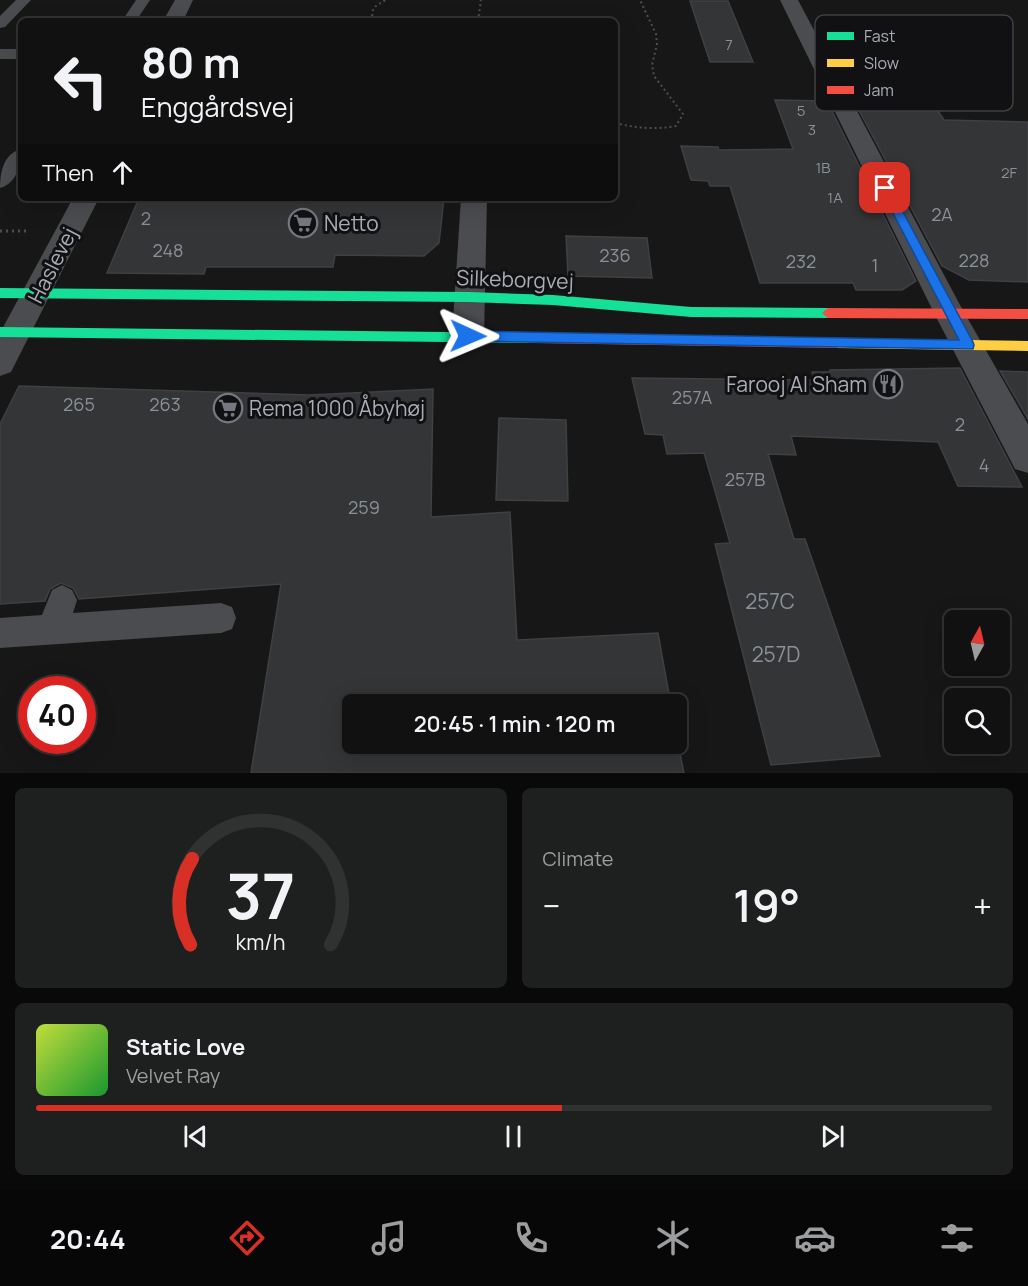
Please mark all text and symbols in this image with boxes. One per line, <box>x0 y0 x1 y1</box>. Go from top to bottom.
legend <box>815 15 1013 111</box>
text: Fast <box>864 25 895 47</box>
text: 80 m <box>141 33 241 91</box>
house number: 7 <box>725 34 733 55</box>
icon: left <box>42 42 120 120</box>
text: Slow <box>864 52 899 74</box>
text: Jam <box>864 79 894 101</box>
text: Enggårdsvej <box>141 88 294 125</box>
house number: 5 <box>797 100 805 121</box>
house number: 3 <box>808 119 816 140</box>
icon: ahead <box>106 156 139 189</box>
house number: 1B <box>815 157 831 178</box>
text: Then <box>42 158 94 188</box>
pin <box>859 162 910 213</box>
house number: 2F <box>1001 162 1017 183</box>
icon: arrive <box>868 171 901 204</box>
house number: 1A <box>827 187 843 208</box>
house number: 2A <box>931 202 953 226</box>
house number: 2 <box>141 206 151 230</box>
supermarket icon: Netto <box>287 207 319 239</box>
place label: Netto <box>324 209 379 237</box>
street label: Haslevej <box>21 222 83 308</box>
house number: 248 <box>153 238 183 262</box>
house number: 236 <box>599 243 631 267</box>
house number: 228 <box>959 248 989 272</box>
house number: 232 <box>786 249 816 273</box>
house number: 1 <box>871 253 879 277</box>
street label: Silkeborgvej <box>456 263 574 295</box>
position arrow <box>436 304 500 368</box>
restaurant icon: Farooj Al Sham <box>872 368 904 400</box>
place label: Farooj Al Sham <box>726 370 867 398</box>
house number: 257A <box>672 385 713 409</box>
house number: 265 <box>63 392 95 416</box>
house number: 263 <box>149 392 181 416</box>
supermarket icon: Rema 1000 Åbyhøj <box>212 392 244 424</box>
place label: Rema 1000 Åbyhøj <box>249 394 425 422</box>
house number: 2 <box>955 412 965 436</box>
house number: 4 <box>979 453 989 477</box>
house number: 257B <box>725 467 765 491</box>
house number: 259 <box>348 495 380 519</box>
house number: 257C <box>745 587 795 615</box>
north arrow <box>944 610 1010 676</box>
map controls <box>944 610 1010 754</box>
house number: 257D <box>752 640 800 668</box>
speed limit sign: 40 <box>18 676 96 754</box>
button: search <box>944 688 1010 754</box>
text: 20:45 · 1 min · 120 m <box>414 709 615 739</box>
text: Climate <box>543 845 614 872</box>
text: 37 <box>226 852 296 938</box>
text: 19° <box>733 874 800 936</box>
text: − <box>543 883 560 928</box>
text: + <box>973 883 992 928</box>
text: km/h <box>236 927 286 956</box>
text: Static Love <box>126 1032 245 1062</box>
text: Velvet Ray <box>126 1062 220 1089</box>
icon: previous <box>179 1120 212 1153</box>
icon: pause <box>497 1120 530 1153</box>
icon: next <box>816 1120 849 1153</box>
icon: directions <box>226 1217 268 1259</box>
icon: music <box>368 1217 410 1259</box>
icon: phone <box>510 1217 552 1259</box>
icon: climate <box>652 1217 694 1259</box>
icon: car <box>794 1217 836 1259</box>
icon: filters <box>936 1217 978 1259</box>
text: 20:44 <box>50 1220 126 1257</box>

